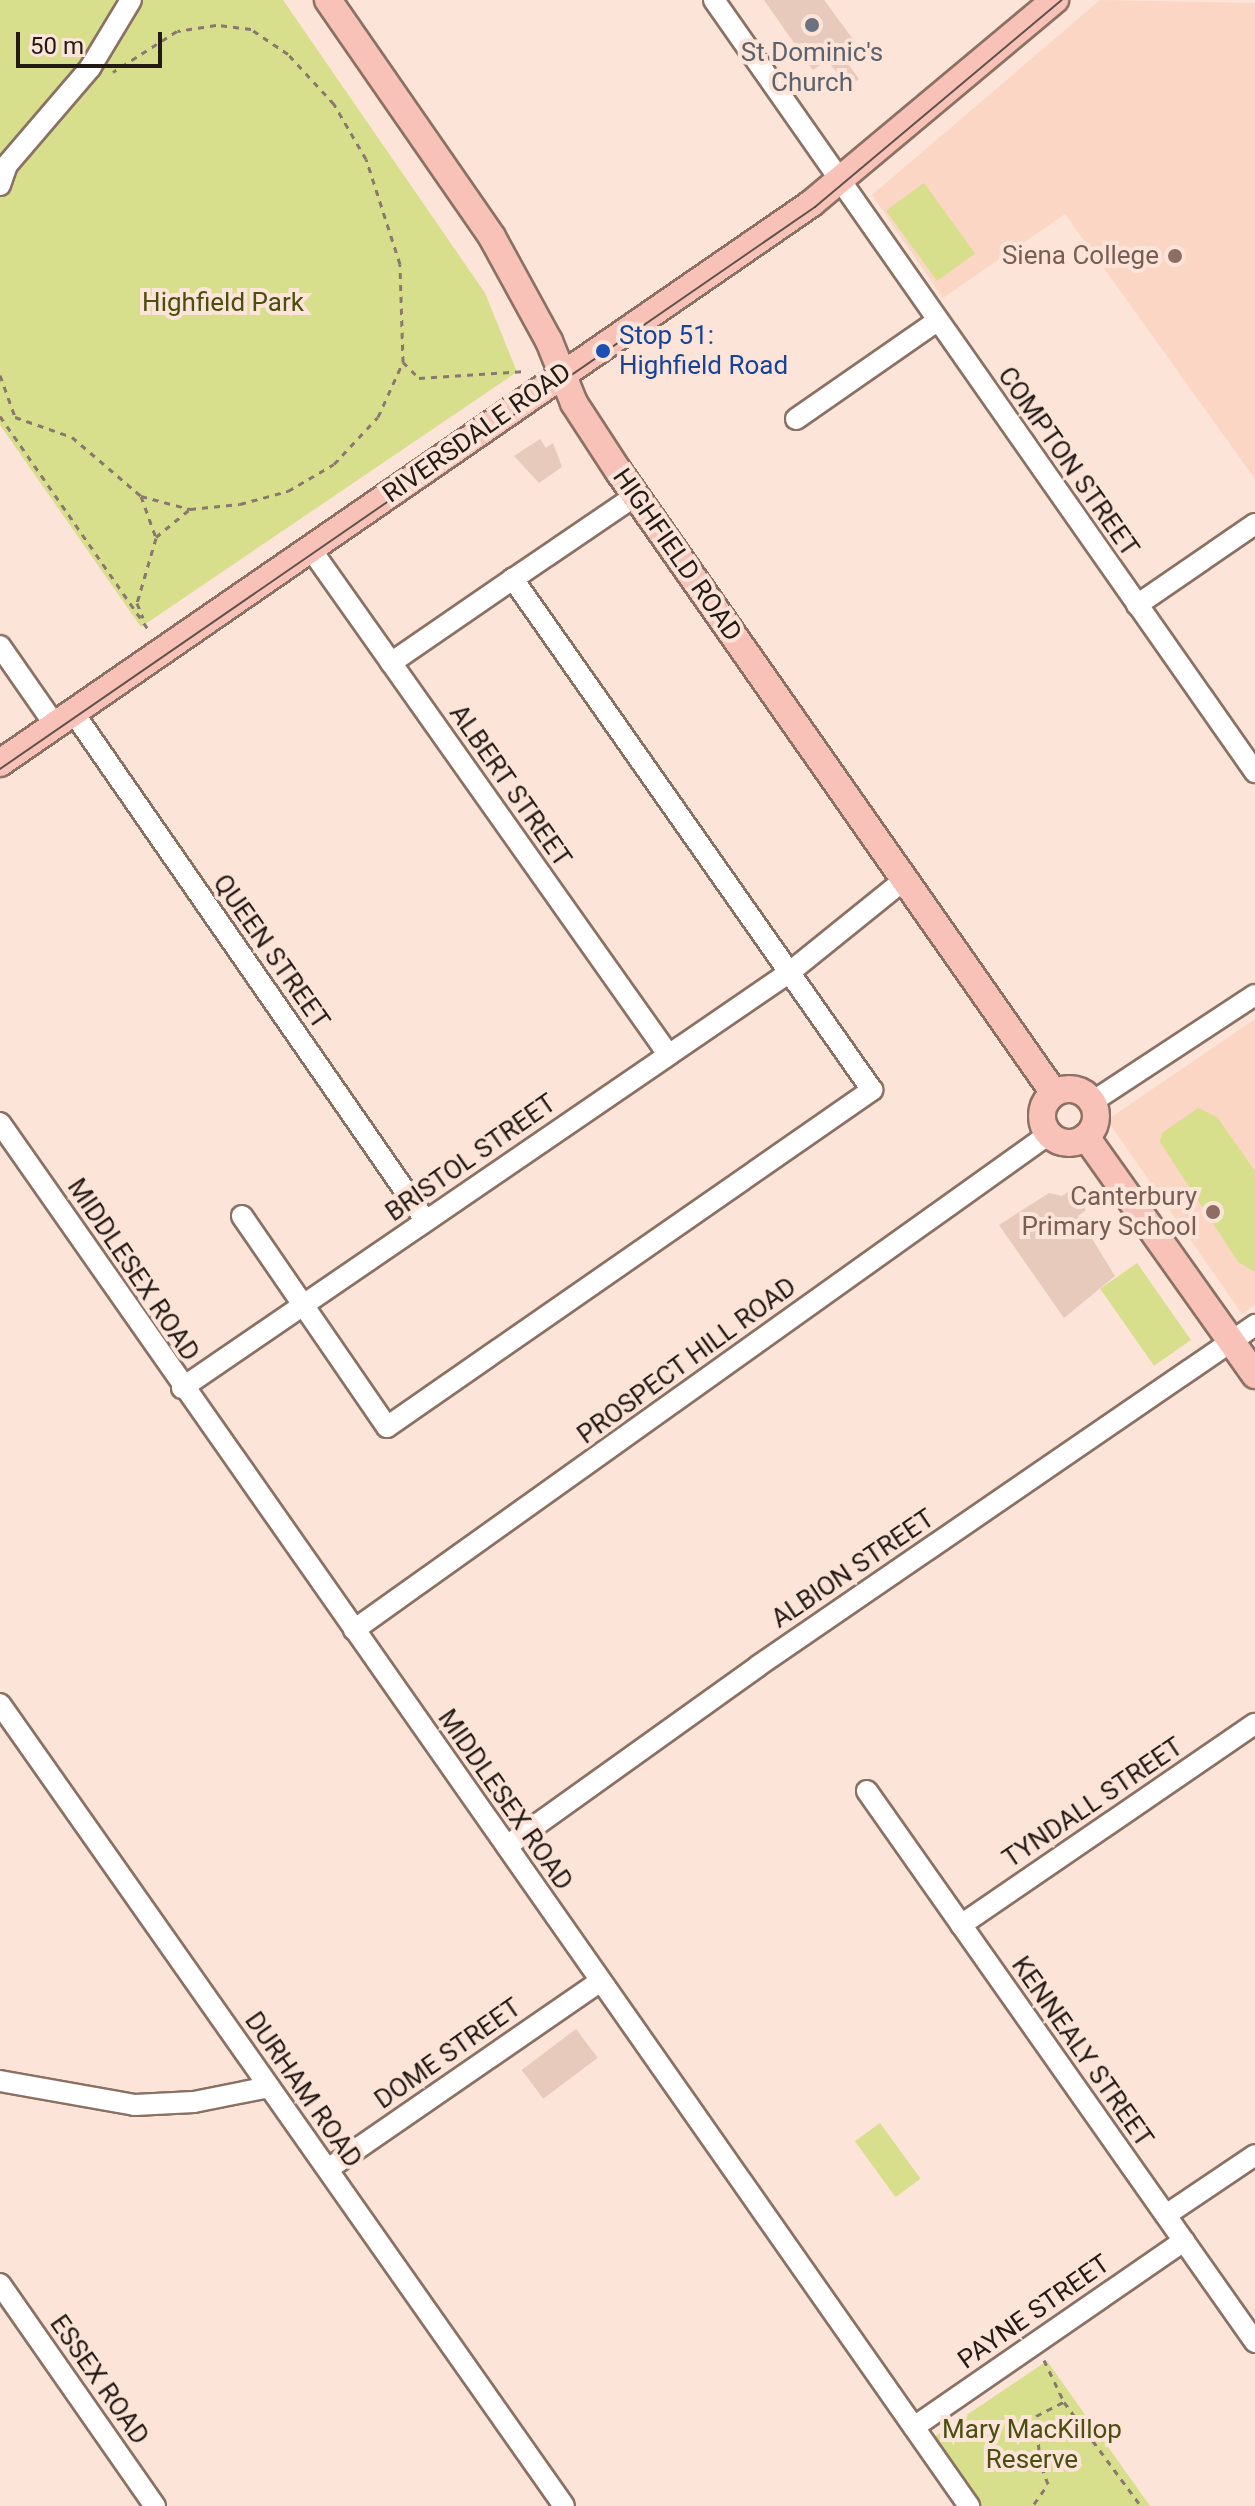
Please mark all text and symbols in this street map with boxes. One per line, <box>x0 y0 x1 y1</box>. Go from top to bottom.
scale bar <box>20 16 166 66</box>
marker: St Dominic's Church <box>803 16 821 34</box>
text: 50 m <box>30 32 84 60</box>
place label: St Dominic's Church <box>741 37 883 98</box>
place label: Siena College <box>1002 240 1159 272</box>
marker: Siena College <box>1166 247 1184 265</box>
park label: Highfield Park <box>142 287 304 319</box>
place label: Stop 51: Highfield Road <box>619 320 788 382</box>
marker: Stop 51: Highfield Road <box>594 342 612 360</box>
street label: RIVERSDALE ROAD <box>377 356 577 510</box>
street label: COMPTON STREET <box>991 361 1145 563</box>
street label: HIGHFIELD ROAD <box>606 463 748 647</box>
street label: ALBERT STREET <box>442 699 578 873</box>
street label: QUEEN STREET <box>206 869 336 1035</box>
street label: BRISTOL STREET <box>380 1088 562 1228</box>
street label: MIDDLESEX ROAD <box>60 1173 206 1367</box>
place label: Canterbury Primary School <box>1021 1181 1197 1242</box>
marker: Canterbury Primary School <box>1204 1203 1222 1221</box>
street label: PROSPECT HILL ROAD <box>571 1271 803 1451</box>
street label: ALBION STREET <box>766 1503 940 1635</box>
street label: MIDDLESEX ROAD <box>431 1704 579 1896</box>
street label: TYNDALL STREET <box>997 1731 1189 1875</box>
street label: KENNEALY STREET <box>1005 1951 1159 2153</box>
street label: DOME STREET <box>369 1992 527 2116</box>
street label: DURHAM ROAD <box>238 2006 368 2174</box>
street label: PAYNE STREET <box>952 2248 1116 2376</box>
street label: ESSEX ROAD <box>43 2309 155 2451</box>
park label: Mary MacKillop Reserve <box>942 2414 1122 2476</box>

